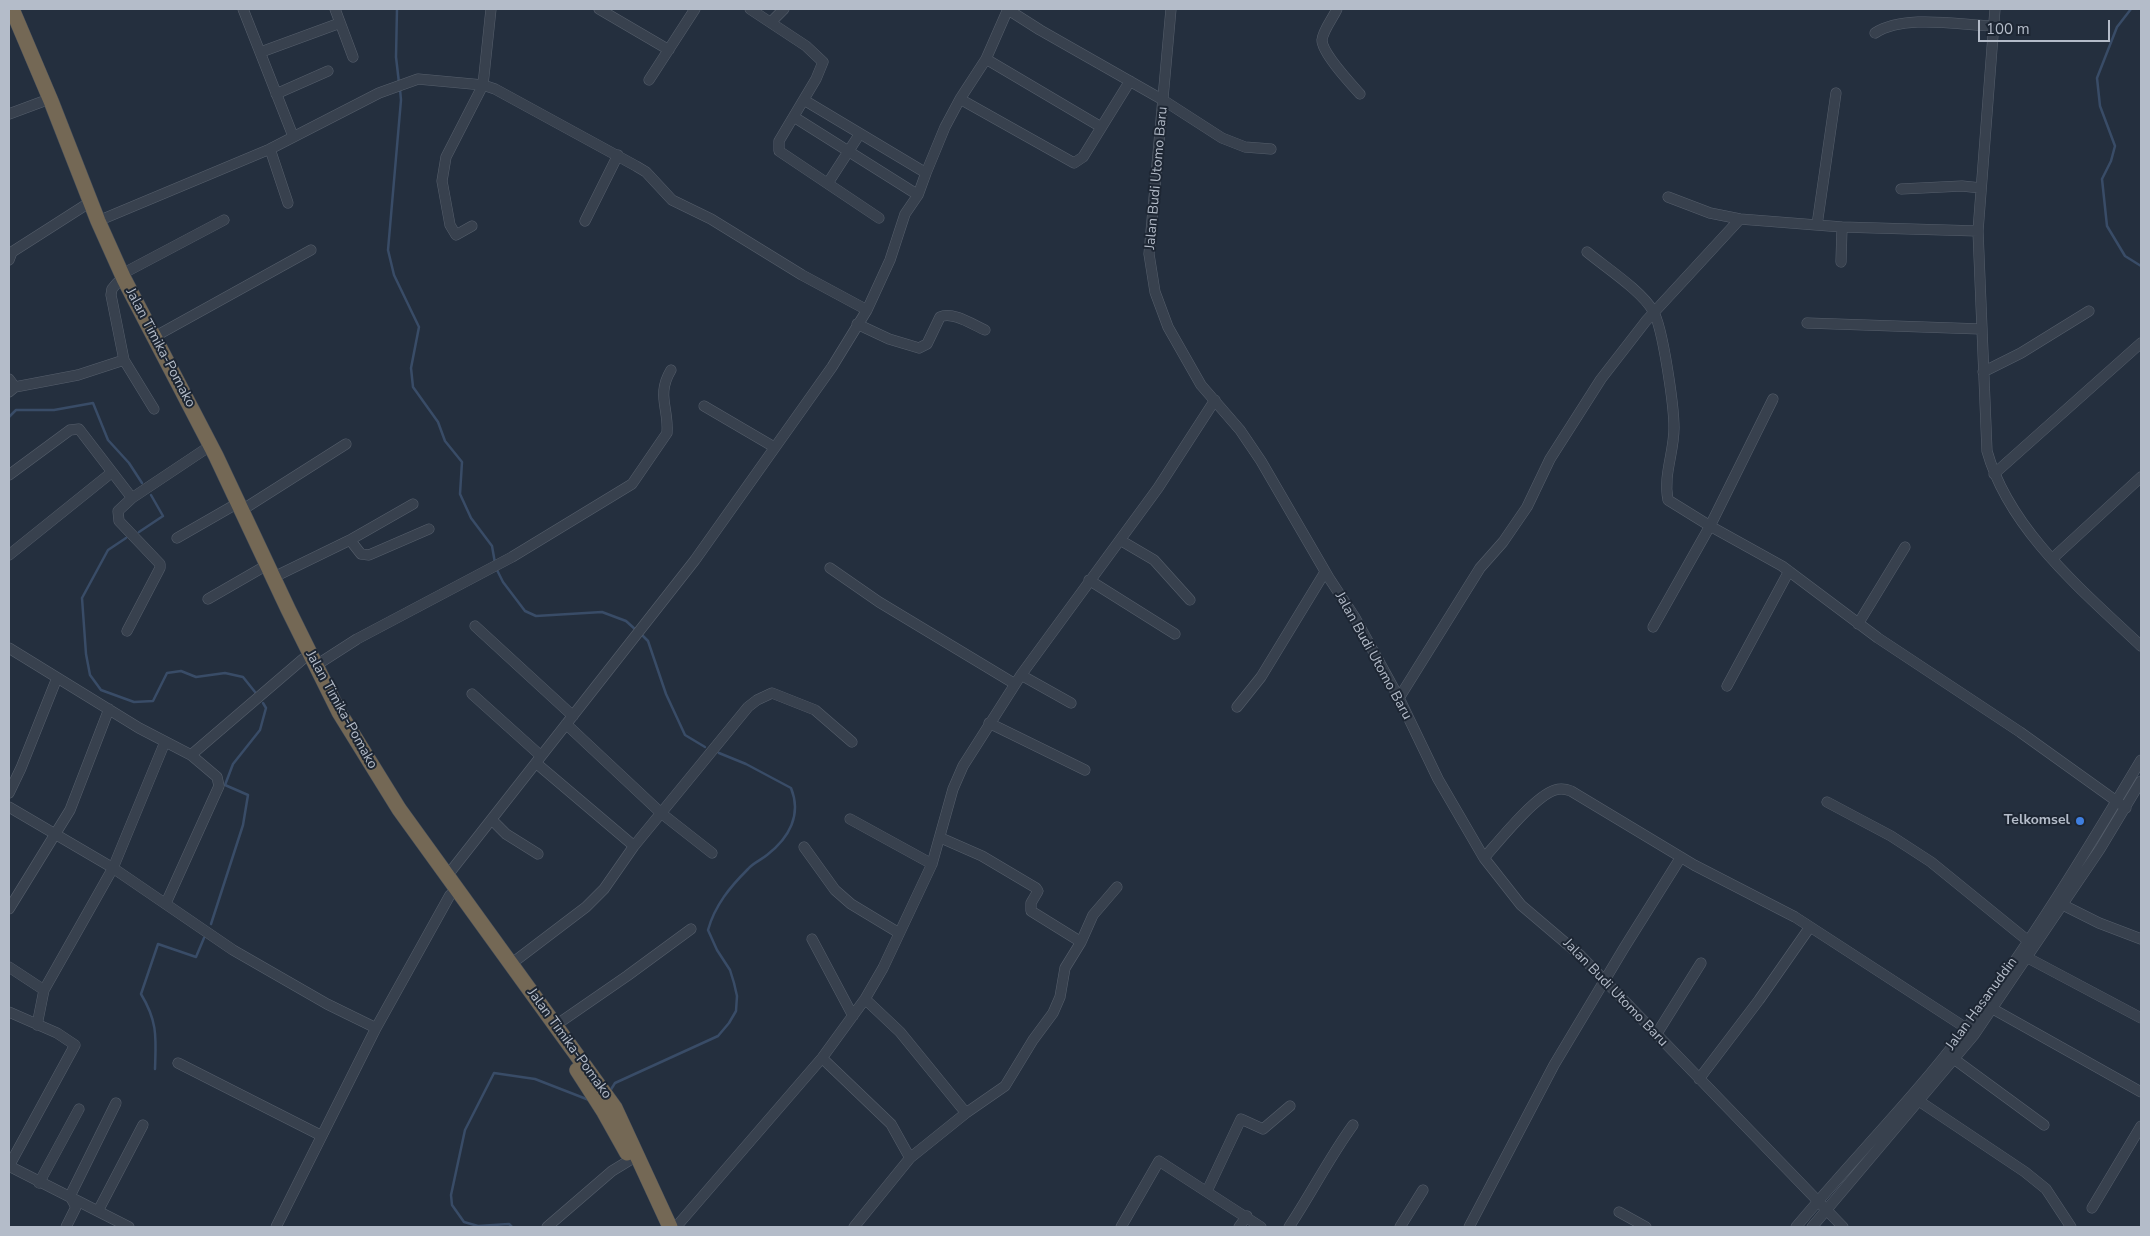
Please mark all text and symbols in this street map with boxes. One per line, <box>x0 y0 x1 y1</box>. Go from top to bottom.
scale bar <box>1980 10 2112 42</box>
text: 100 m <box>1986 19 2030 39</box>
street label: Jalan Budi Utomo Baru <box>1142 106 1172 250</box>
street label: Jalan Timika-Pomako <box>121 286 199 410</box>
street label: Jalan Budi Utomo Baru <box>1331 589 1415 723</box>
street label: Jalan Timika-Pomako <box>302 648 380 772</box>
place label: Telkomsel <box>2004 813 2070 829</box>
marker: Telkomsel <box>2074 815 2086 827</box>
street label: Jalan Budi Utomo Baru <box>1559 936 1671 1050</box>
street label: Jalan Hasanuddin <box>1943 954 2021 1054</box>
street label: Jalan Timika-Pomako <box>523 985 615 1103</box>

